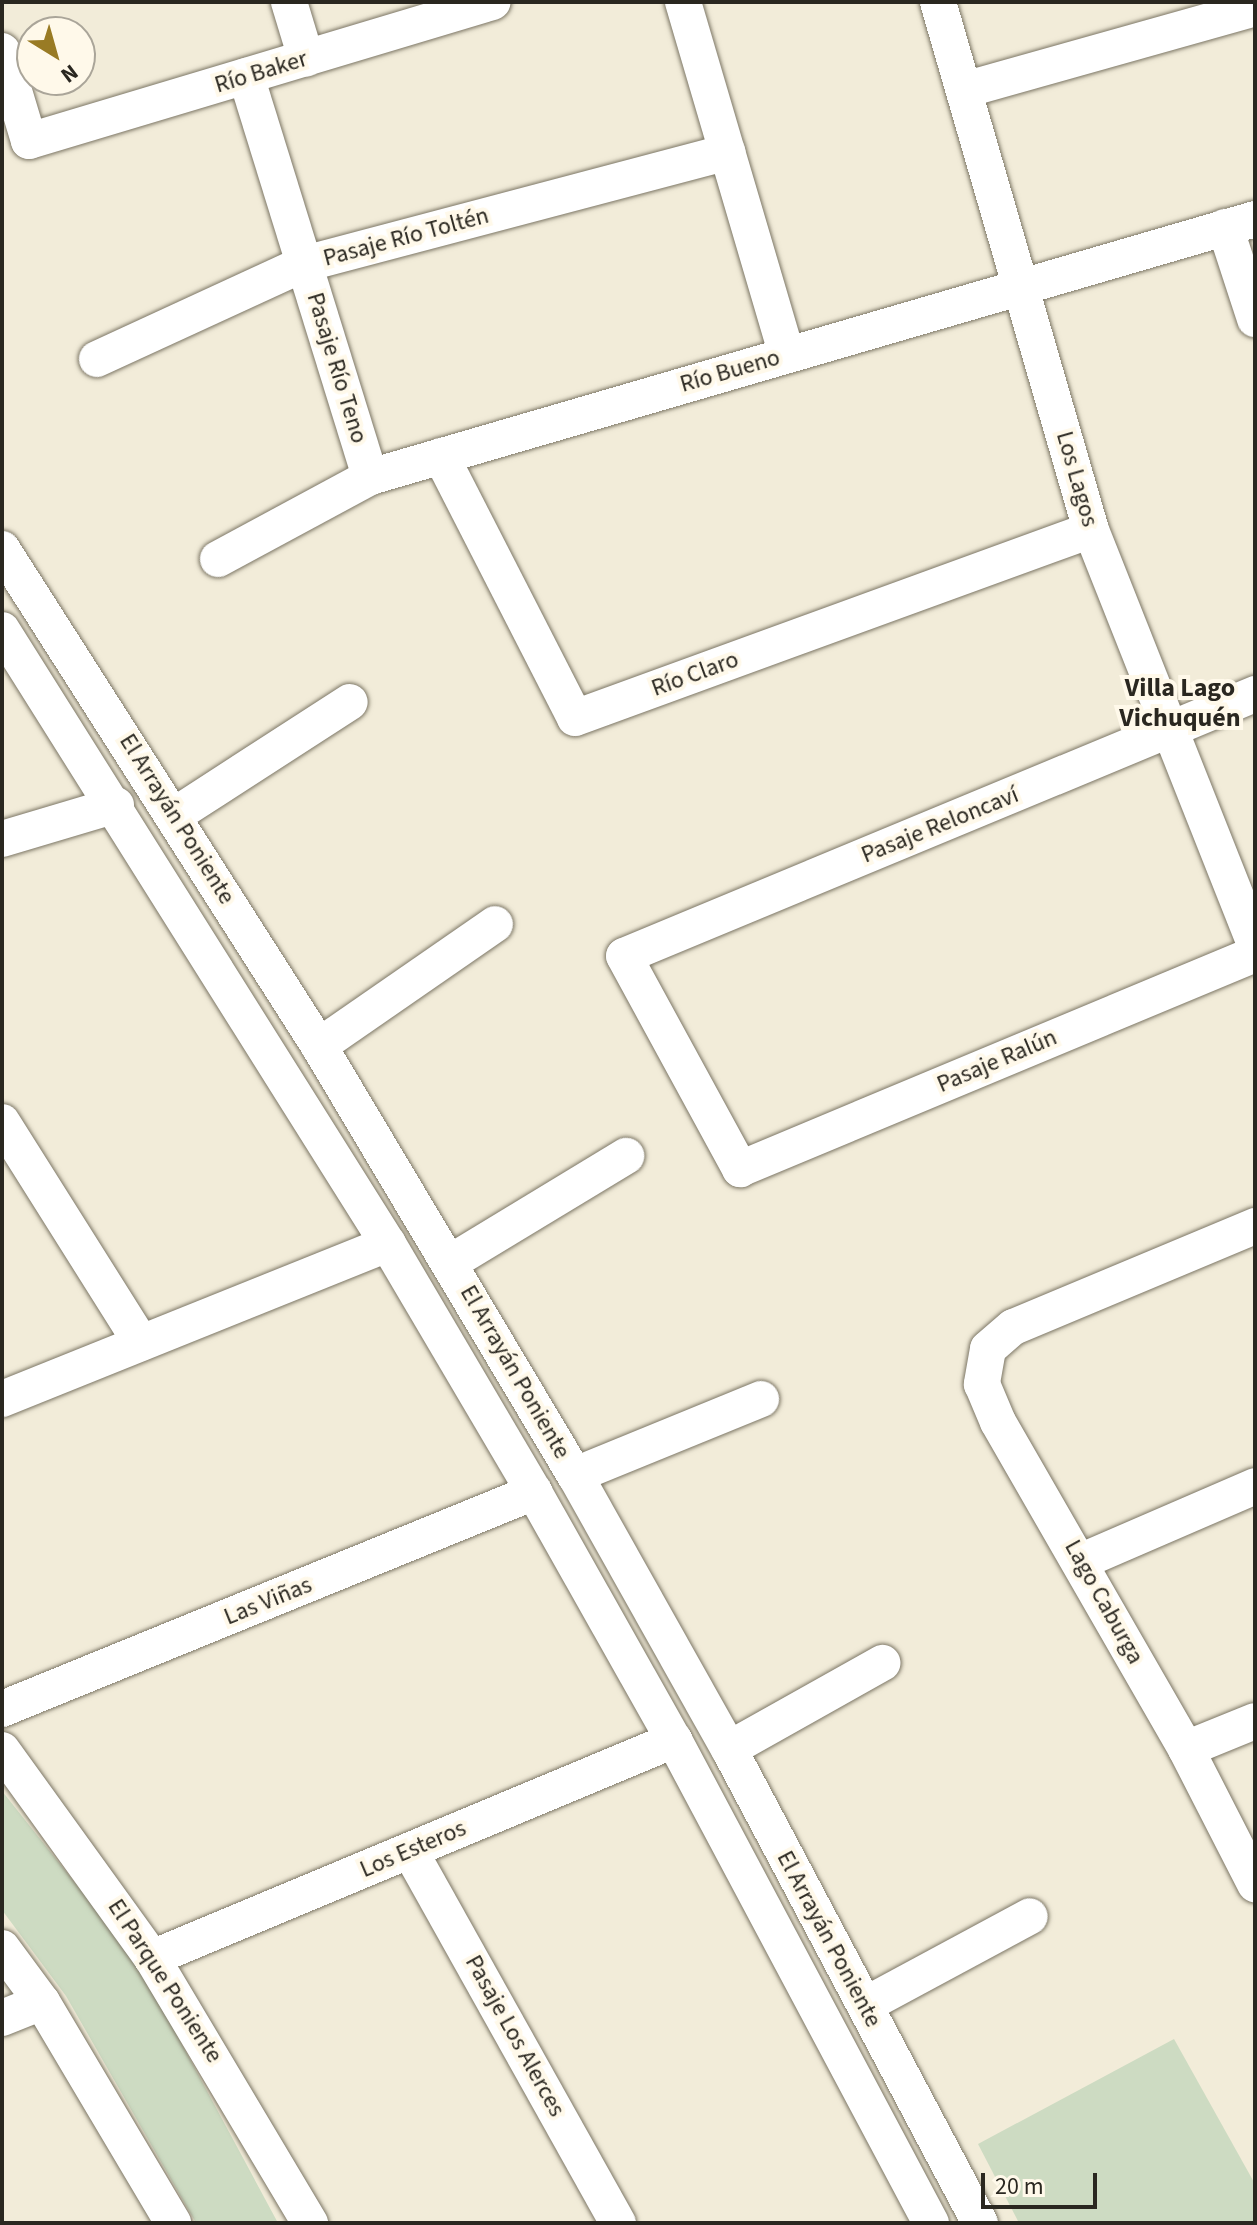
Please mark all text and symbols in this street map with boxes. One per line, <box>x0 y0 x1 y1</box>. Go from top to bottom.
north arrow <box>16 16 96 96</box>
street label: Río Baker <box>211 44 311 100</box>
text: N <box>54 56 85 91</box>
street label: Pasaje Río Toltén <box>320 201 492 273</box>
street label: Pasaje Río Teno <box>300 289 374 447</box>
street label: Río Bueno <box>677 343 783 399</box>
street label: Los Lagos <box>1050 428 1104 530</box>
street label: Río Claro <box>648 645 742 703</box>
district label: Villa Lago Vichuquén <box>1119 672 1241 734</box>
street label: El Arrayán Poniente <box>113 729 241 909</box>
street label: Pasaje Reloncaví <box>857 780 1023 870</box>
street label: Pasaje Ralún <box>933 1023 1061 1099</box>
street label: El Arrayán Poniente <box>454 1280 576 1464</box>
street label: Lago Caburga <box>1058 1535 1150 1669</box>
street label: Las Viñas <box>220 1570 316 1632</box>
street label: Los Esteros <box>356 1814 470 1884</box>
street label: El Arrayán Poniente <box>770 1846 888 2032</box>
street label: El Parque Poniente <box>101 1894 229 2068</box>
street label: Pasaje Los Alerces <box>459 1950 571 2122</box>
scale bar <box>985 2157 1101 2207</box>
text: 20 m <box>995 2169 1044 2204</box>

